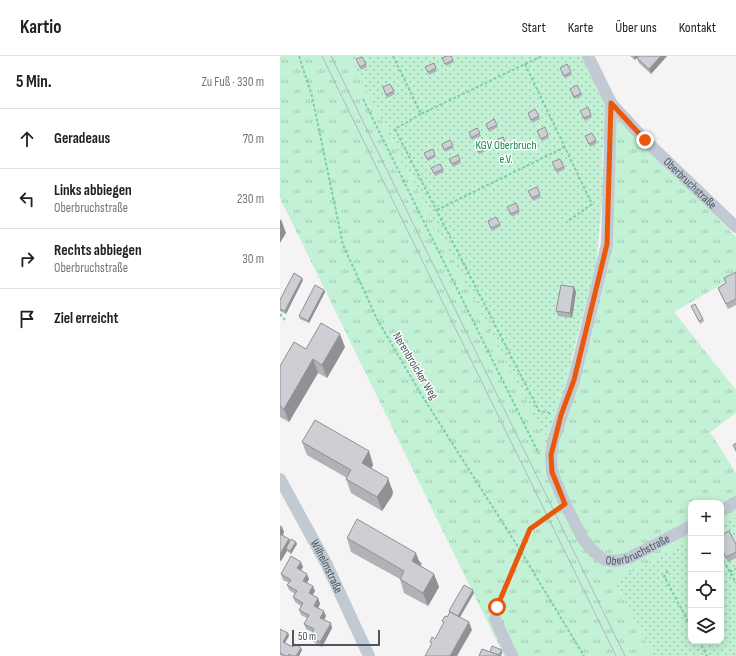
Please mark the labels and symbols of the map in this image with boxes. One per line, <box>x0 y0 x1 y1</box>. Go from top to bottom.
route end <box>636 131 654 149</box>
park label: KGV Oberbruch e.V. <box>475 138 537 167</box>
street label: Oberbruchstraße <box>660 154 720 212</box>
street label: Nerenbroicker Weg <box>389 329 441 403</box>
street label: Oberbruchstraße <box>605 531 672 569</box>
street label: Wilhelmstraße <box>307 537 346 596</box>
route start <box>488 598 506 616</box>
scale bar <box>292 628 380 647</box>

